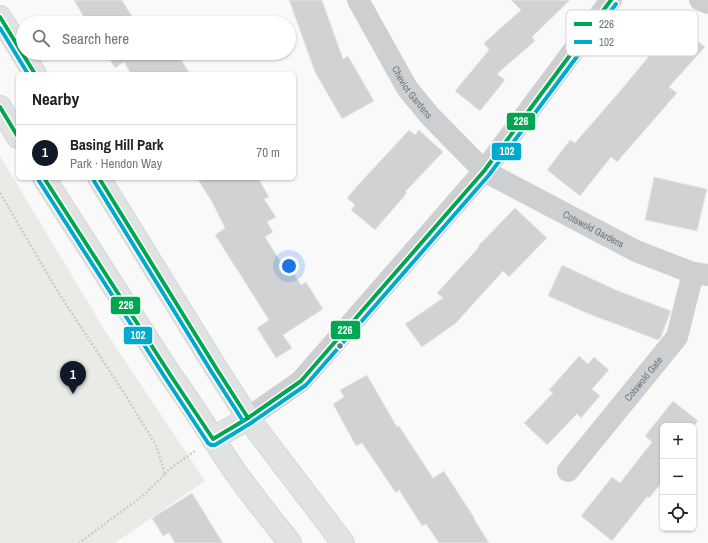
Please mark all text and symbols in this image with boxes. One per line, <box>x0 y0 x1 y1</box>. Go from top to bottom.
legend <box>566 10 698 56</box>
search box <box>16 16 296 60</box>
text: 226 <box>599 17 614 31</box>
icon: search <box>30 27 52 49</box>
text: Search here <box>62 28 129 49</box>
text: 102 <box>599 35 614 49</box>
street label: Cheviot Gardens <box>389 63 436 121</box>
text: Nearby <box>32 87 79 110</box>
line badge: 226 <box>506 112 536 131</box>
text: 226 <box>513 114 529 128</box>
text: Basing Hill Park <box>70 134 164 155</box>
line badge: 102 <box>491 142 522 161</box>
text: 1 <box>42 144 48 161</box>
text: 70 m <box>256 144 280 161</box>
text: 102 <box>499 144 515 158</box>
text: Park · Hendon Way <box>70 155 162 172</box>
street label: Cotswold Gardens <box>561 207 627 250</box>
your location <box>279 256 299 276</box>
line badge: 226 <box>110 296 141 315</box>
text: 226 <box>118 298 134 312</box>
line badge: 226 <box>330 320 361 340</box>
text: 226 <box>337 323 353 337</box>
line badge: 102 <box>123 326 153 345</box>
text: 102 <box>130 328 146 342</box>
unlabelled marker <box>335 341 345 351</box>
street label: Cotswold Gate <box>621 353 665 404</box>
pin: 1 <box>60 361 86 394</box>
map controls <box>660 423 696 531</box>
button: + <box>660 423 696 459</box>
button: − <box>660 459 696 495</box>
button: locate <box>660 495 696 531</box>

